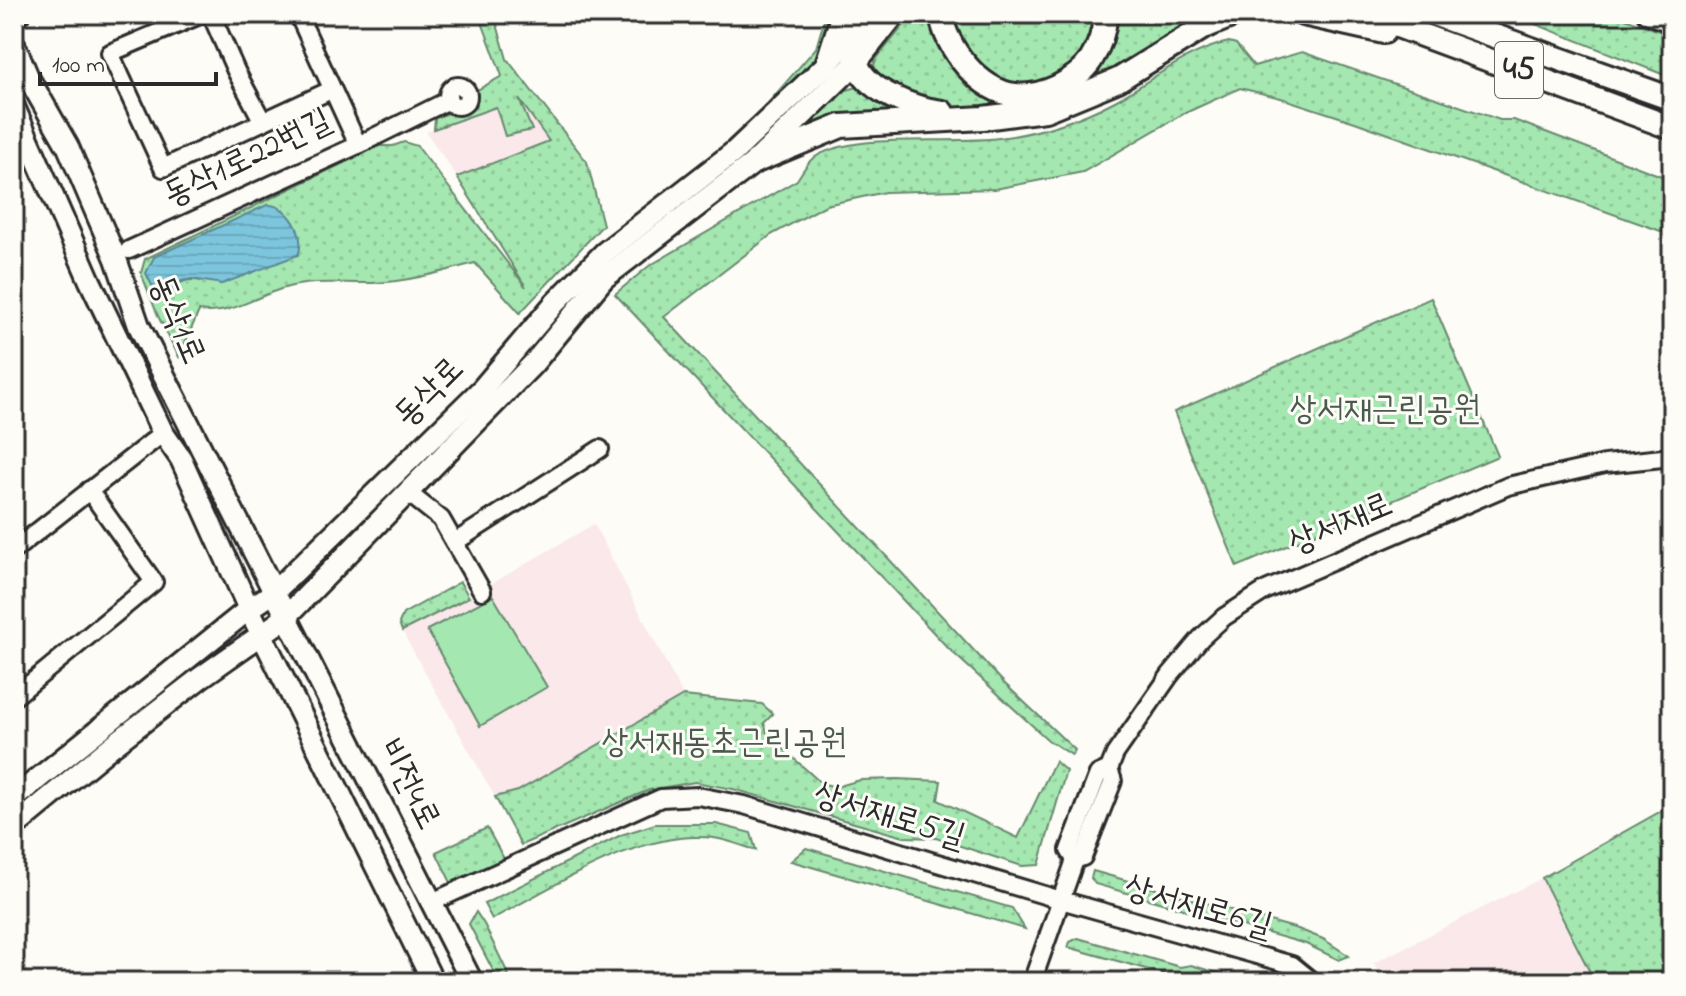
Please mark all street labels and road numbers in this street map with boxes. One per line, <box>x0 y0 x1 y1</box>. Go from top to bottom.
road number: 45 <box>1495 42 1543 98</box>
street label: 동삭1로22번길 <box>156 97 340 221</box>
street label: 동삭1로 <box>135 267 217 373</box>
street label: 동삭로 <box>383 346 477 440</box>
street label: 상서재로 <box>1281 481 1401 569</box>
street label: 비전4로 <box>364 731 452 839</box>
street label: 상서재로5길 <box>807 770 971 864</box>
street label: 상서재로6길 <box>1118 863 1278 953</box>

